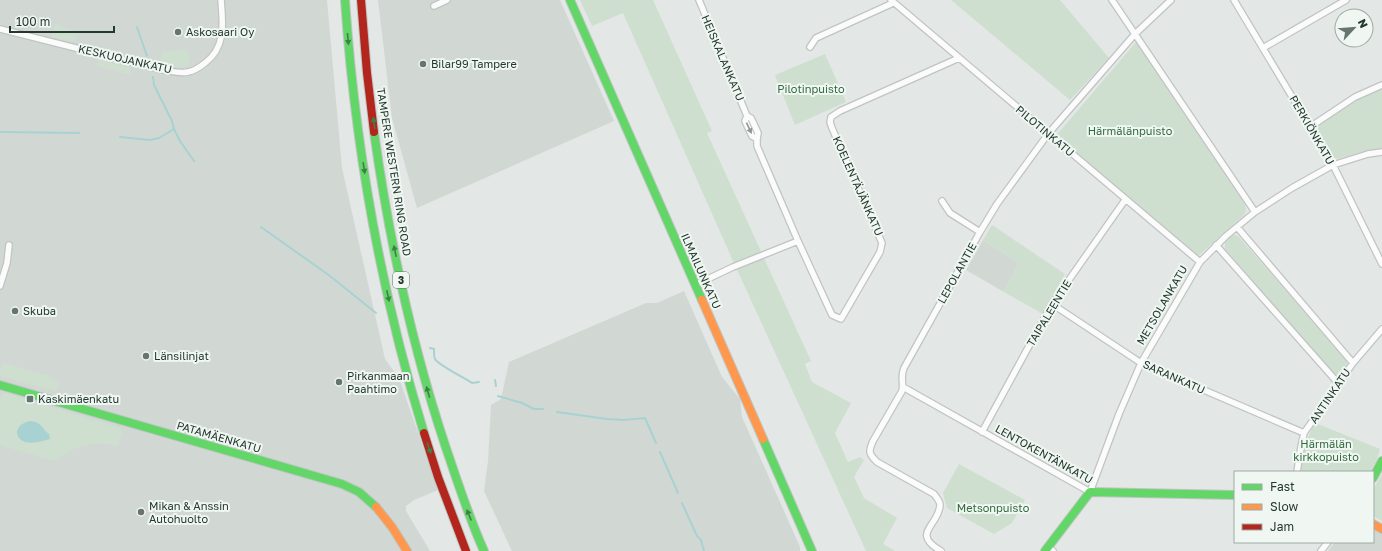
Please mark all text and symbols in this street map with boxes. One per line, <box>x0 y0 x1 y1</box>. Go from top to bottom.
scale bar <box>10 8 114 34</box>
north arrow <box>1334 8 1374 48</box>
street label: HEISKALANKATU <box>699 13 747 103</box>
text: 100 m <box>16 14 50 29</box>
text: N <box>1356 17 1371 30</box>
place label: Askosaari Oy <box>186 25 254 38</box>
marker: Askosaari Oy <box>173 27 183 37</box>
one-way arrow <box>345 33 352 45</box>
street label: KESKUOJANKATU <box>77 41 173 76</box>
place label: Bilar99 Tampere <box>431 57 517 70</box>
marker: Bilar99 Tampere <box>418 59 428 69</box>
park label: Pilotinpuisto <box>777 82 845 95</box>
street label: TAMPERE WESTERN RING ROAD <box>375 87 414 257</box>
street label: PERKIÖNKATU <box>1287 93 1338 167</box>
street label: PILOTINKATU <box>1013 102 1077 159</box>
one-way arrow <box>371 117 377 129</box>
one-way arrow <box>746 123 752 134</box>
park label: Härmälänpuisto <box>1088 124 1173 137</box>
street label: KOELENTÄJÄNKATU <box>831 134 886 238</box>
one-way arrow <box>361 162 367 174</box>
street label: ILMAILUNKATU <box>679 231 724 311</box>
street label: LEPOLANTIE <box>934 240 979 305</box>
one-way arrow <box>391 245 397 258</box>
street label: METSOLANKATU <box>1134 263 1190 347</box>
road number: 3 <box>393 272 409 288</box>
street label: TAIPALEENTIE <box>1024 277 1074 348</box>
one-way arrow <box>386 289 392 302</box>
place label: Skuba <box>23 304 56 317</box>
marker: Skuba <box>10 306 20 316</box>
place label: Länsilinjat <box>154 349 209 362</box>
marker: Länsilinjat <box>141 351 151 361</box>
street label: SARANKATU <box>1141 357 1207 396</box>
street label: ANTINKATU <box>1306 366 1353 426</box>
place label: Pirkanmaan Paahtimo <box>347 369 409 395</box>
marker: Pirkanmaan Paahtimo <box>334 377 344 387</box>
one-way arrow <box>425 385 431 397</box>
place label: Kaskimäenkatu <box>38 392 119 405</box>
marker: Kaskimäenkatu <box>25 394 35 404</box>
street label: PATAMÄENKATU <box>175 418 263 455</box>
street label: LENTOKENTÄNKATU <box>993 421 1095 486</box>
park label: Härmälän kirkkopuisto <box>1293 437 1359 463</box>
one-way arrow <box>426 443 432 455</box>
legend <box>1234 471 1374 543</box>
text: Fast <box>1270 479 1295 494</box>
place label: Mikan & Anssin Autohuolto <box>149 499 229 525</box>
text: Slow <box>1270 499 1298 514</box>
park label: Metsonpuisto <box>957 501 1030 514</box>
marker: Mikan & Anssin Autohuolto <box>136 507 146 517</box>
one-way arrow <box>466 508 472 520</box>
text: Jam <box>1270 519 1294 534</box>

